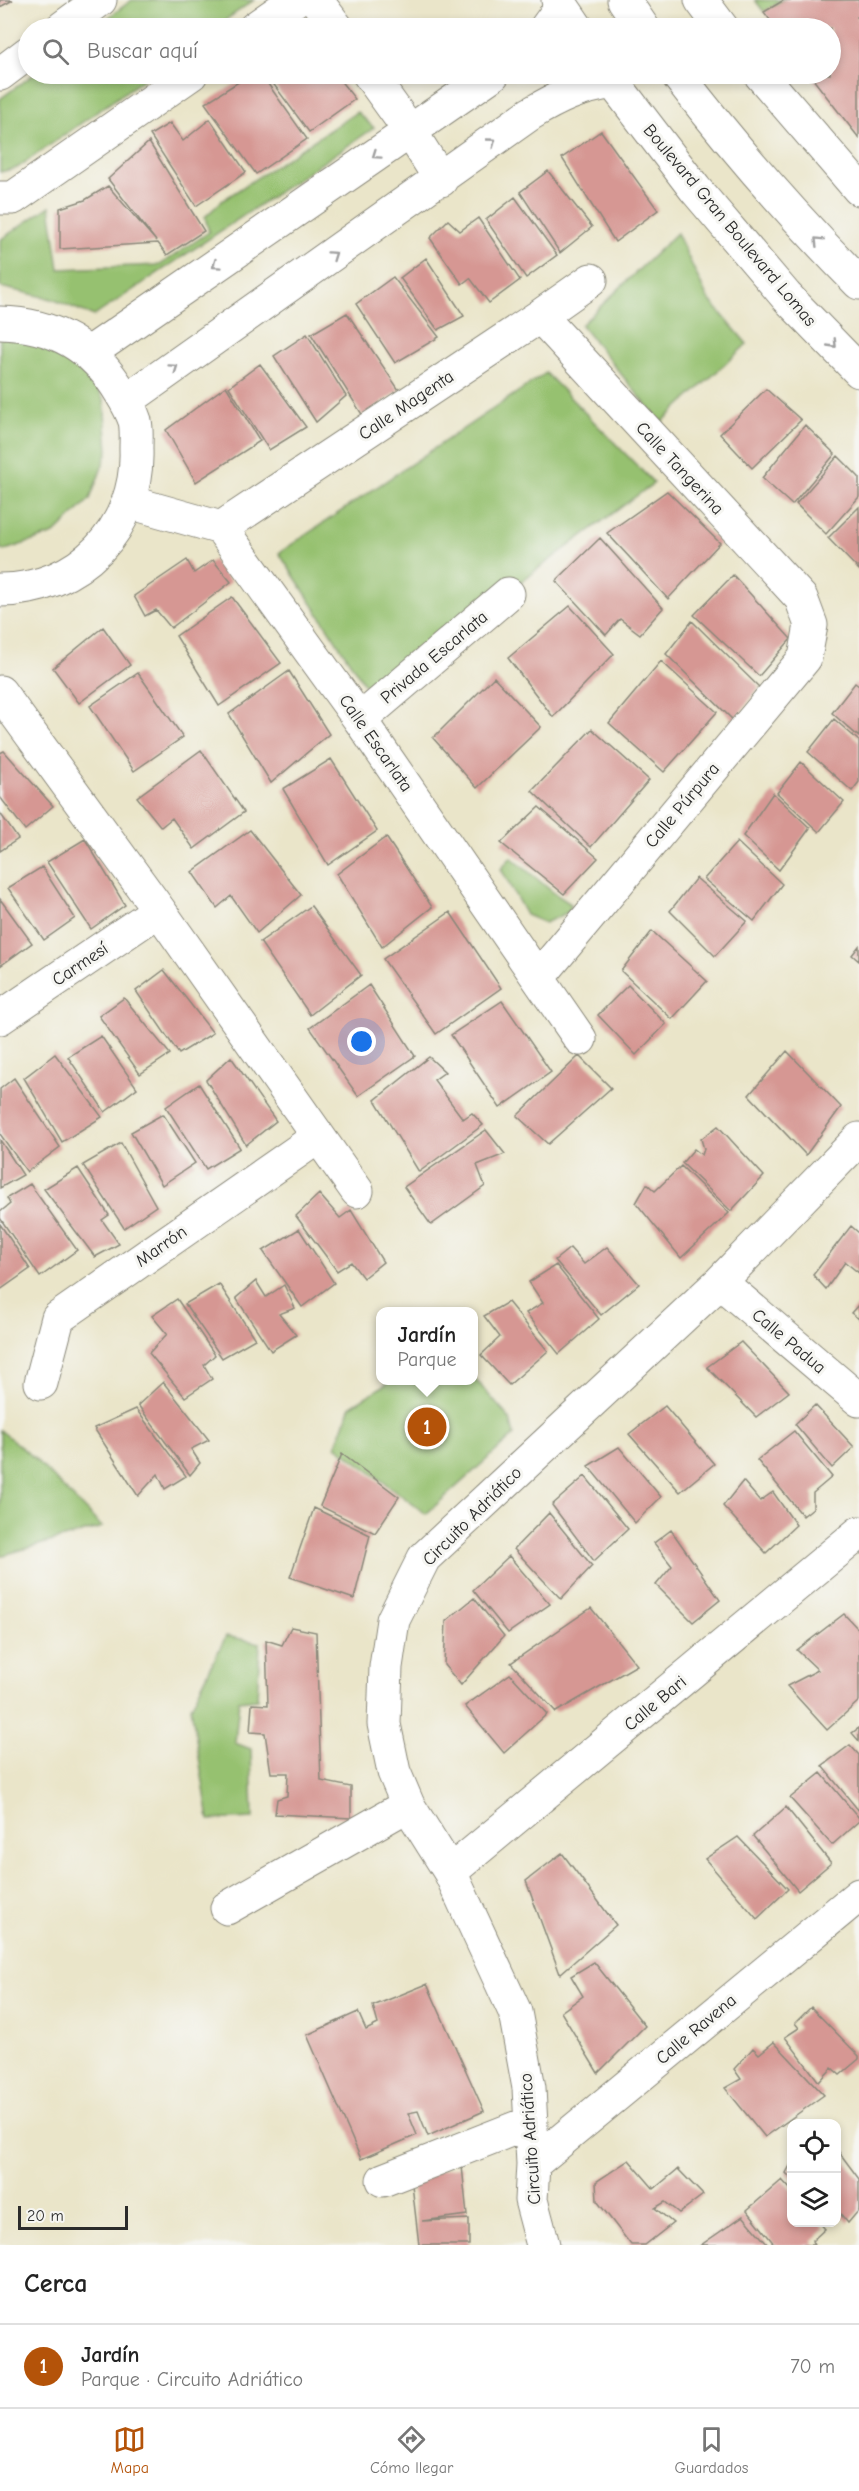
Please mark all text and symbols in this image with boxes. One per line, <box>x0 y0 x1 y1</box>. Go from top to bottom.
search box <box>18 18 841 84</box>
icon: search <box>39 35 72 68</box>
text: Buscar aquí <box>87 38 198 64</box>
street label: Boulevard Gran Boulevard Lomas <box>639 120 820 331</box>
one-way arrow <box>485 138 496 149</box>
one-way arrow <box>372 148 383 159</box>
one-way arrow <box>814 237 825 247</box>
one-way arrow <box>326 251 337 262</box>
one-way arrow <box>211 258 222 269</box>
one-way arrow <box>825 337 836 348</box>
one-way arrow <box>167 364 178 375</box>
street label: Calle Magenta <box>355 366 458 445</box>
street label: Calle Tangerina <box>631 418 728 519</box>
street label: Privada Escarlata <box>377 607 492 708</box>
street label: Calle Escarlata <box>334 691 417 796</box>
street label: Calle Púrpura <box>641 759 724 852</box>
street label: Carmesí <box>48 938 113 991</box>
your location <box>347 1027 376 1056</box>
street label: Marrón <box>132 1221 191 1272</box>
street label: Calle Padua <box>747 1304 830 1378</box>
popup <box>376 1307 478 1385</box>
text: Jardín <box>398 1322 456 1348</box>
text: Parque <box>398 1348 456 1371</box>
pin: 1 <box>408 1404 446 1450</box>
street label: Circuito Adriático <box>418 1462 526 1570</box>
street label: Calle Bari <box>620 1671 691 1736</box>
street label: Calle Ravena <box>652 1990 741 2069</box>
street label: Circuito Adriático <box>515 2072 546 2205</box>
map controls <box>787 2119 841 2227</box>
button: locate <box>787 2119 841 2173</box>
button: layers <box>787 2173 841 2227</box>
scale bar <box>18 2203 128 2230</box>
text: 20 m <box>27 2207 64 2225</box>
text: Cerca <box>24 2269 88 2299</box>
text: Jardín <box>81 2342 140 2368</box>
text: 1 <box>40 2355 47 2378</box>
text: 70 m <box>790 2355 835 2378</box>
text: Parque · Circuito Adriático <box>81 2368 303 2391</box>
tab: Mapa <box>111 2423 149 2477</box>
tab: Cómo llegar <box>370 2423 453 2477</box>
tab: Guardados <box>674 2423 748 2477</box>

